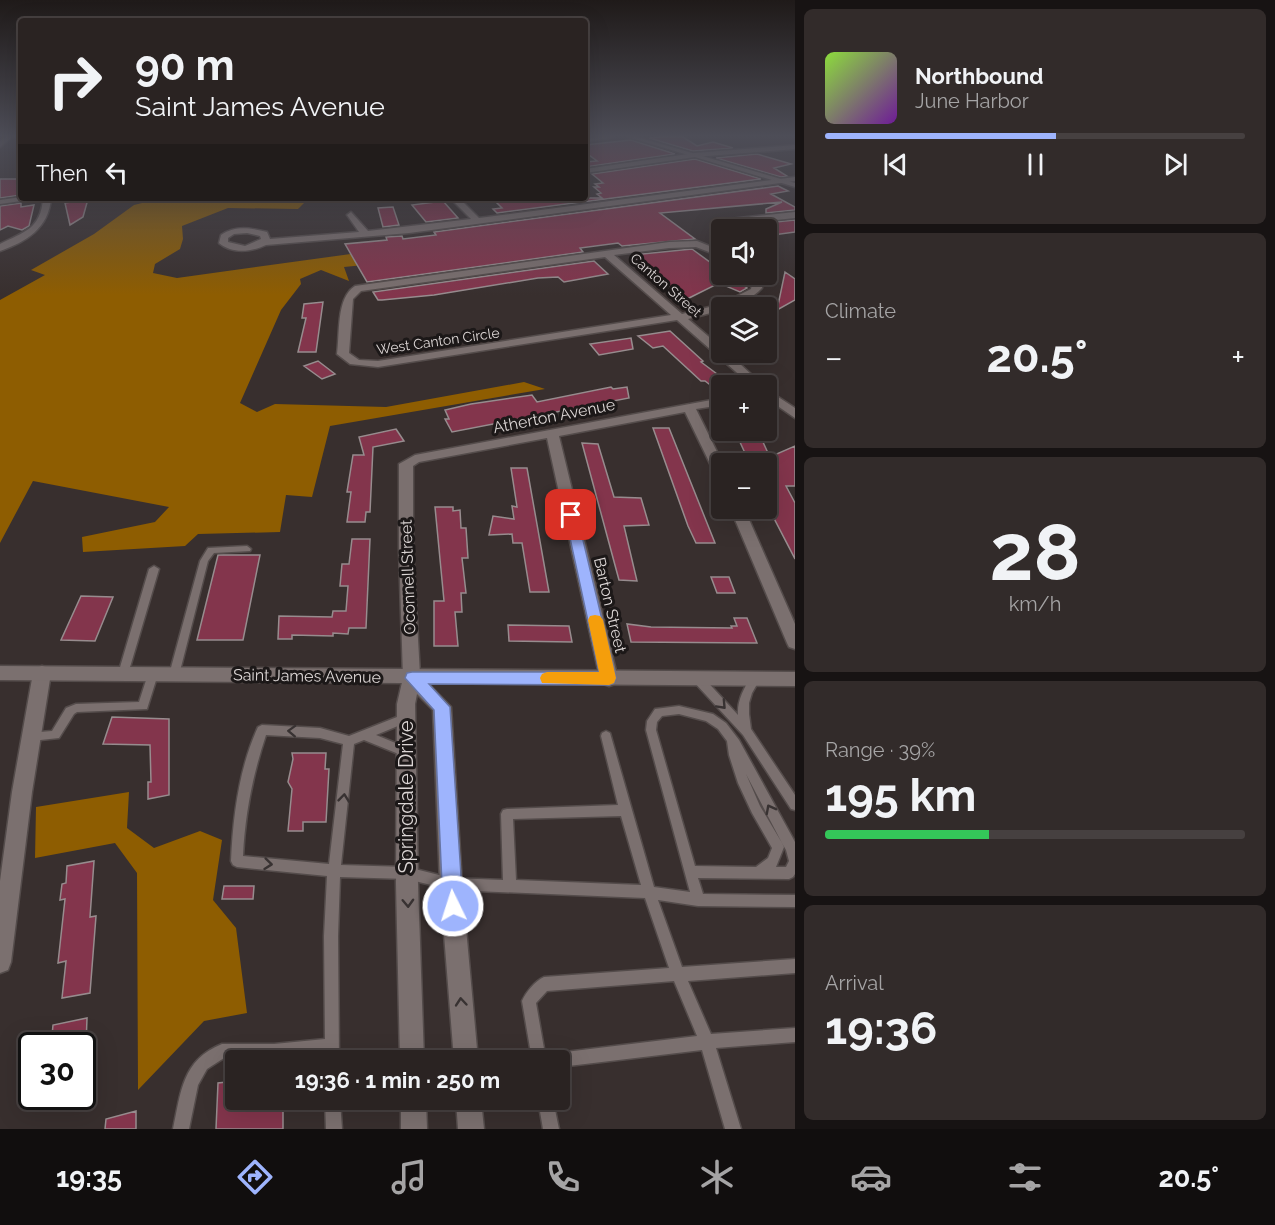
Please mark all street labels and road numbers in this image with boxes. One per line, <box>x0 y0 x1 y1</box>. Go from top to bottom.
street label: Canton Street <box>627 250 705 320</box>
street label: West Canton Circle <box>376 324 500 358</box>
street label: Atherton Avenue <box>491 395 617 437</box>
street label: Oconnell Street <box>396 519 420 635</box>
street label: Barton Street <box>590 555 630 655</box>
street label: Saint James Avenue <box>233 665 381 687</box>
street label: Springdale Drive <box>394 720 418 874</box>

